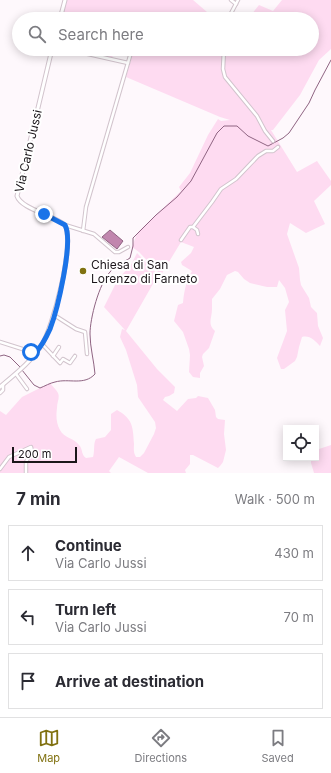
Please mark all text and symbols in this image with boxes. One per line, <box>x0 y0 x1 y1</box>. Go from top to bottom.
search box <box>12 12 319 56</box>
icon: search <box>26 23 48 45</box>
text: Search here <box>58 25 144 44</box>
street label: Via Carlo Jussi <box>11 108 45 194</box>
route end <box>35 205 53 223</box>
place label: Chiesa di San Lorenzo di Farneto <box>91 257 197 286</box>
marker: Chiesa di San Lorenzo di Farneto <box>78 266 88 276</box>
route start <box>22 343 40 361</box>
map controls <box>283 425 319 461</box>
button: locate <box>283 425 319 461</box>
scale bar <box>12 445 77 464</box>
text: 200 m <box>18 447 51 461</box>
text: 7 min <box>16 489 61 509</box>
text: Walk · 500 m <box>235 491 315 507</box>
text: Continue <box>55 536 122 555</box>
icon: ahead <box>17 542 39 564</box>
text: 430 m <box>274 545 314 561</box>
text: Via Carlo Jussi <box>55 555 147 571</box>
text: Turn left <box>55 600 116 619</box>
icon: left <box>17 606 39 628</box>
text: 70 m <box>284 609 314 625</box>
text: Via Carlo Jussi <box>55 619 147 635</box>
icon: arrive <box>17 670 39 692</box>
text: Arrive at destination <box>55 672 204 691</box>
tab: Map <box>37 727 60 765</box>
tab: Directions <box>135 727 187 765</box>
tab: Saved <box>262 727 294 765</box>

